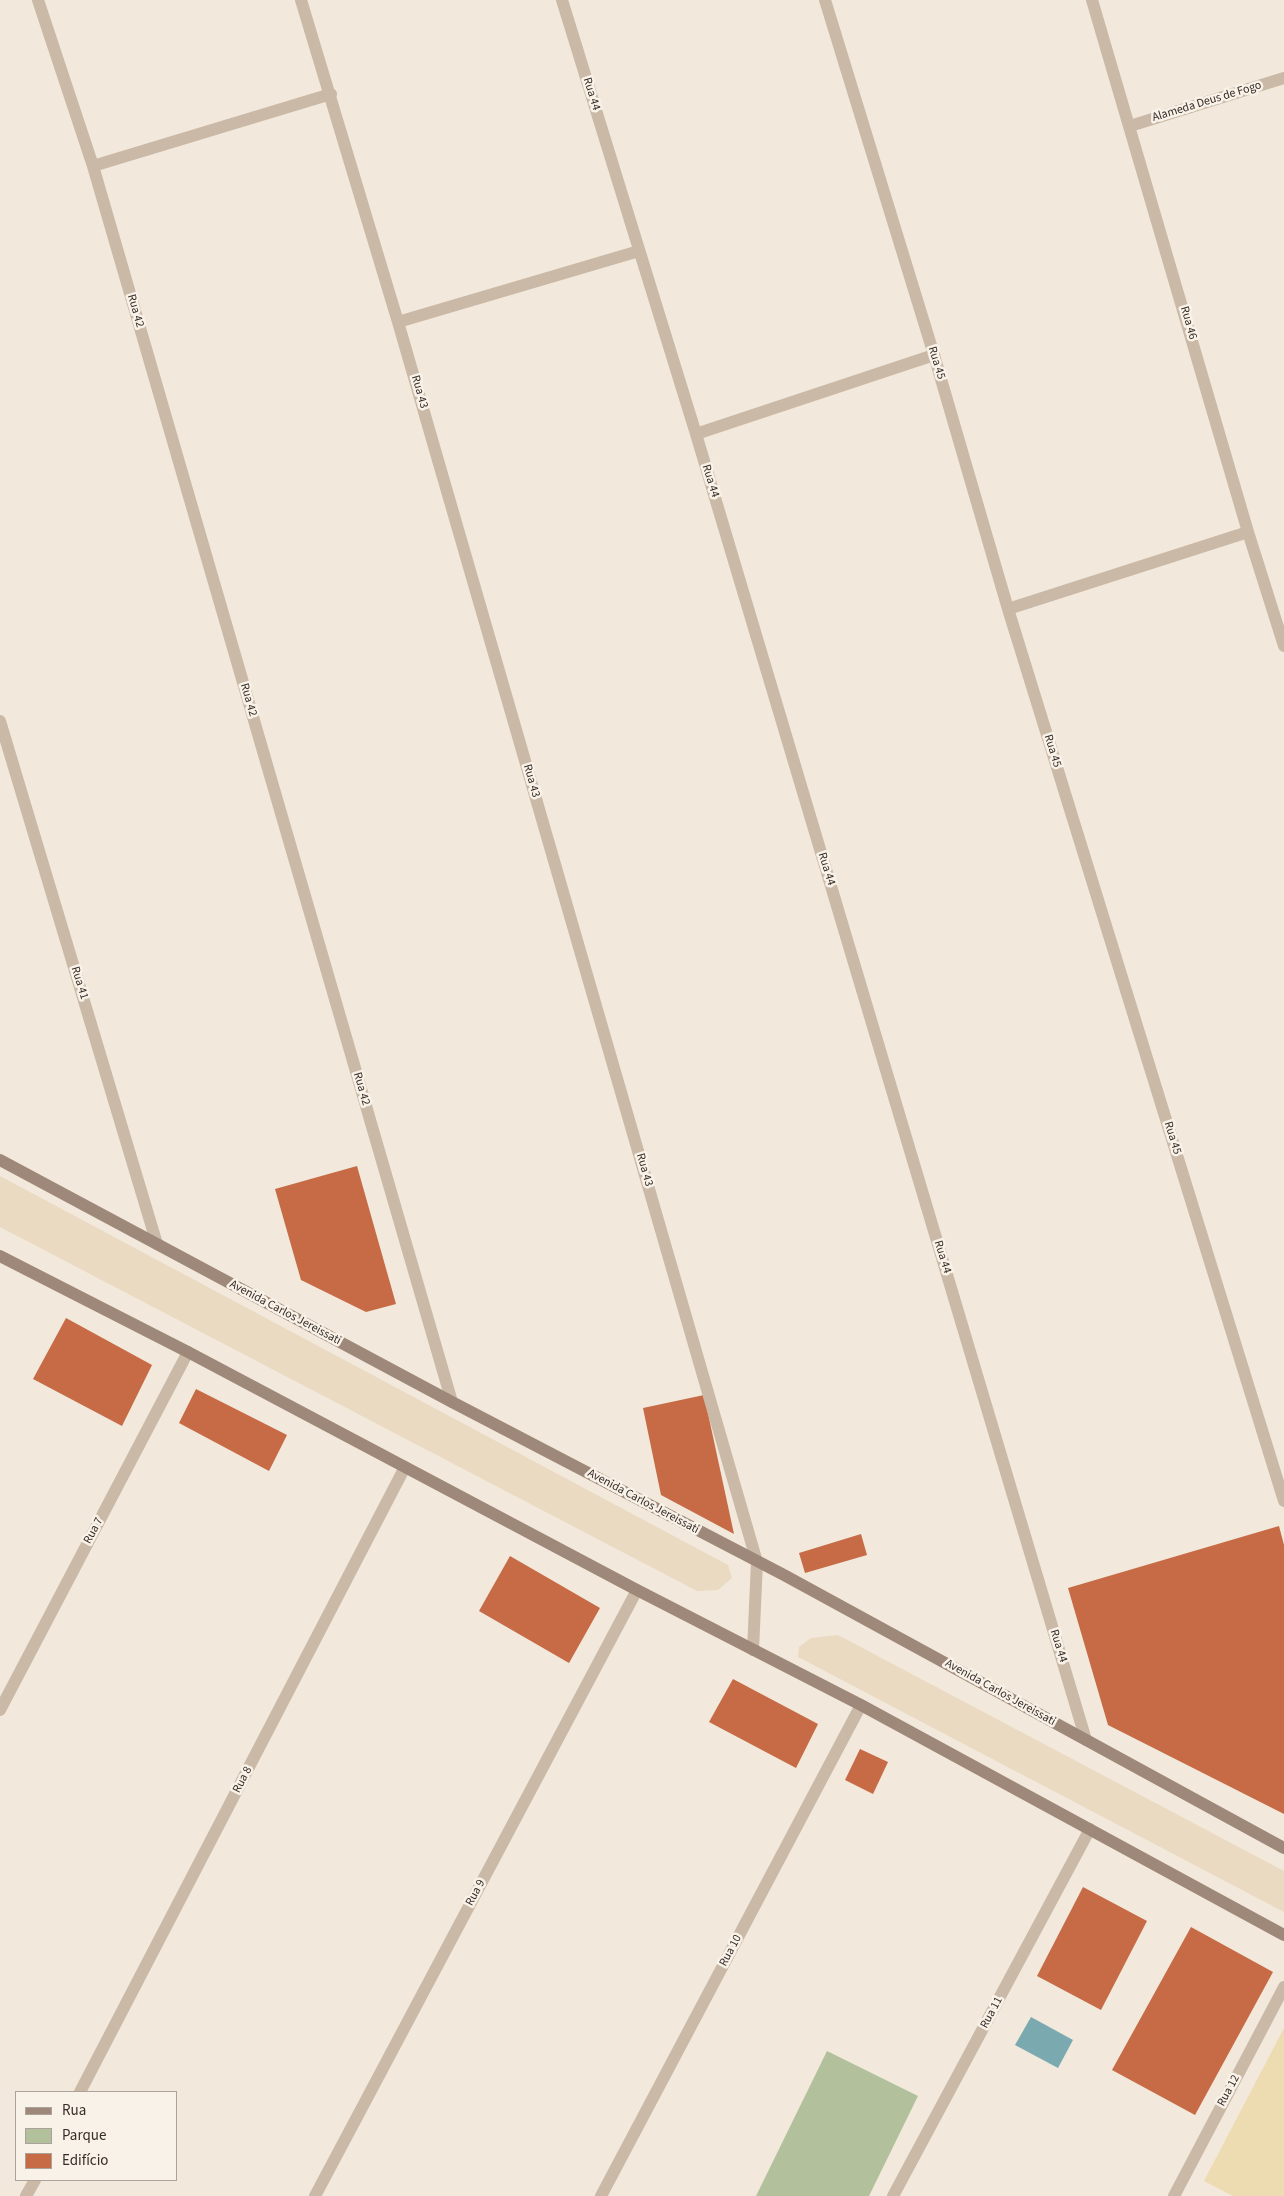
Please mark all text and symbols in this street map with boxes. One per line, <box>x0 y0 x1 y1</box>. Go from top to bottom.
street label: Rua 44 <box>579 76 603 112</box>
street label: Alameda Deus de Fogo <box>1151 79 1263 125</box>
street label: Rua 42 <box>123 293 147 329</box>
street label: Rua 46 <box>1176 305 1200 341</box>
street label: Rua 45 <box>924 345 948 381</box>
street label: Rua 43 <box>407 374 431 410</box>
street label: Rua 44 <box>698 463 722 499</box>
street label: Rua 42 <box>236 682 260 718</box>
street label: Rua 45 <box>1040 733 1064 769</box>
street label: Rua 43 <box>519 763 543 799</box>
street label: Rua 44 <box>814 851 838 887</box>
street label: Rua 41 <box>67 965 91 1001</box>
street label: Rua 42 <box>349 1071 373 1107</box>
street label: Rua 45 <box>1160 1120 1184 1156</box>
street label: Rua 43 <box>632 1152 656 1188</box>
street label: Rua 44 <box>930 1239 954 1275</box>
street label: Avenida Carlos Jereissati <box>227 1277 343 1349</box>
street label: Avenida Carlos Jereissati <box>585 1466 701 1538</box>
street label: Rua 7 <box>81 1515 107 1547</box>
street label: Rua 44 <box>1046 1628 1070 1664</box>
street label: Avenida Carlos Jereissati <box>942 1657 1058 1729</box>
street label: Rua 8 <box>230 1764 256 1796</box>
street label: Rua 9 <box>463 1877 489 1909</box>
street label: Rua 10 <box>717 1933 745 1969</box>
street label: Rua 11 <box>978 1995 1006 2031</box>
street label: Rua 12 <box>1215 2073 1243 2109</box>
legend <box>15 2091 178 2181</box>
text: Rua <box>62 2100 86 2121</box>
text: Parque <box>62 2125 106 2146</box>
text: Edifício <box>62 2150 109 2171</box>

